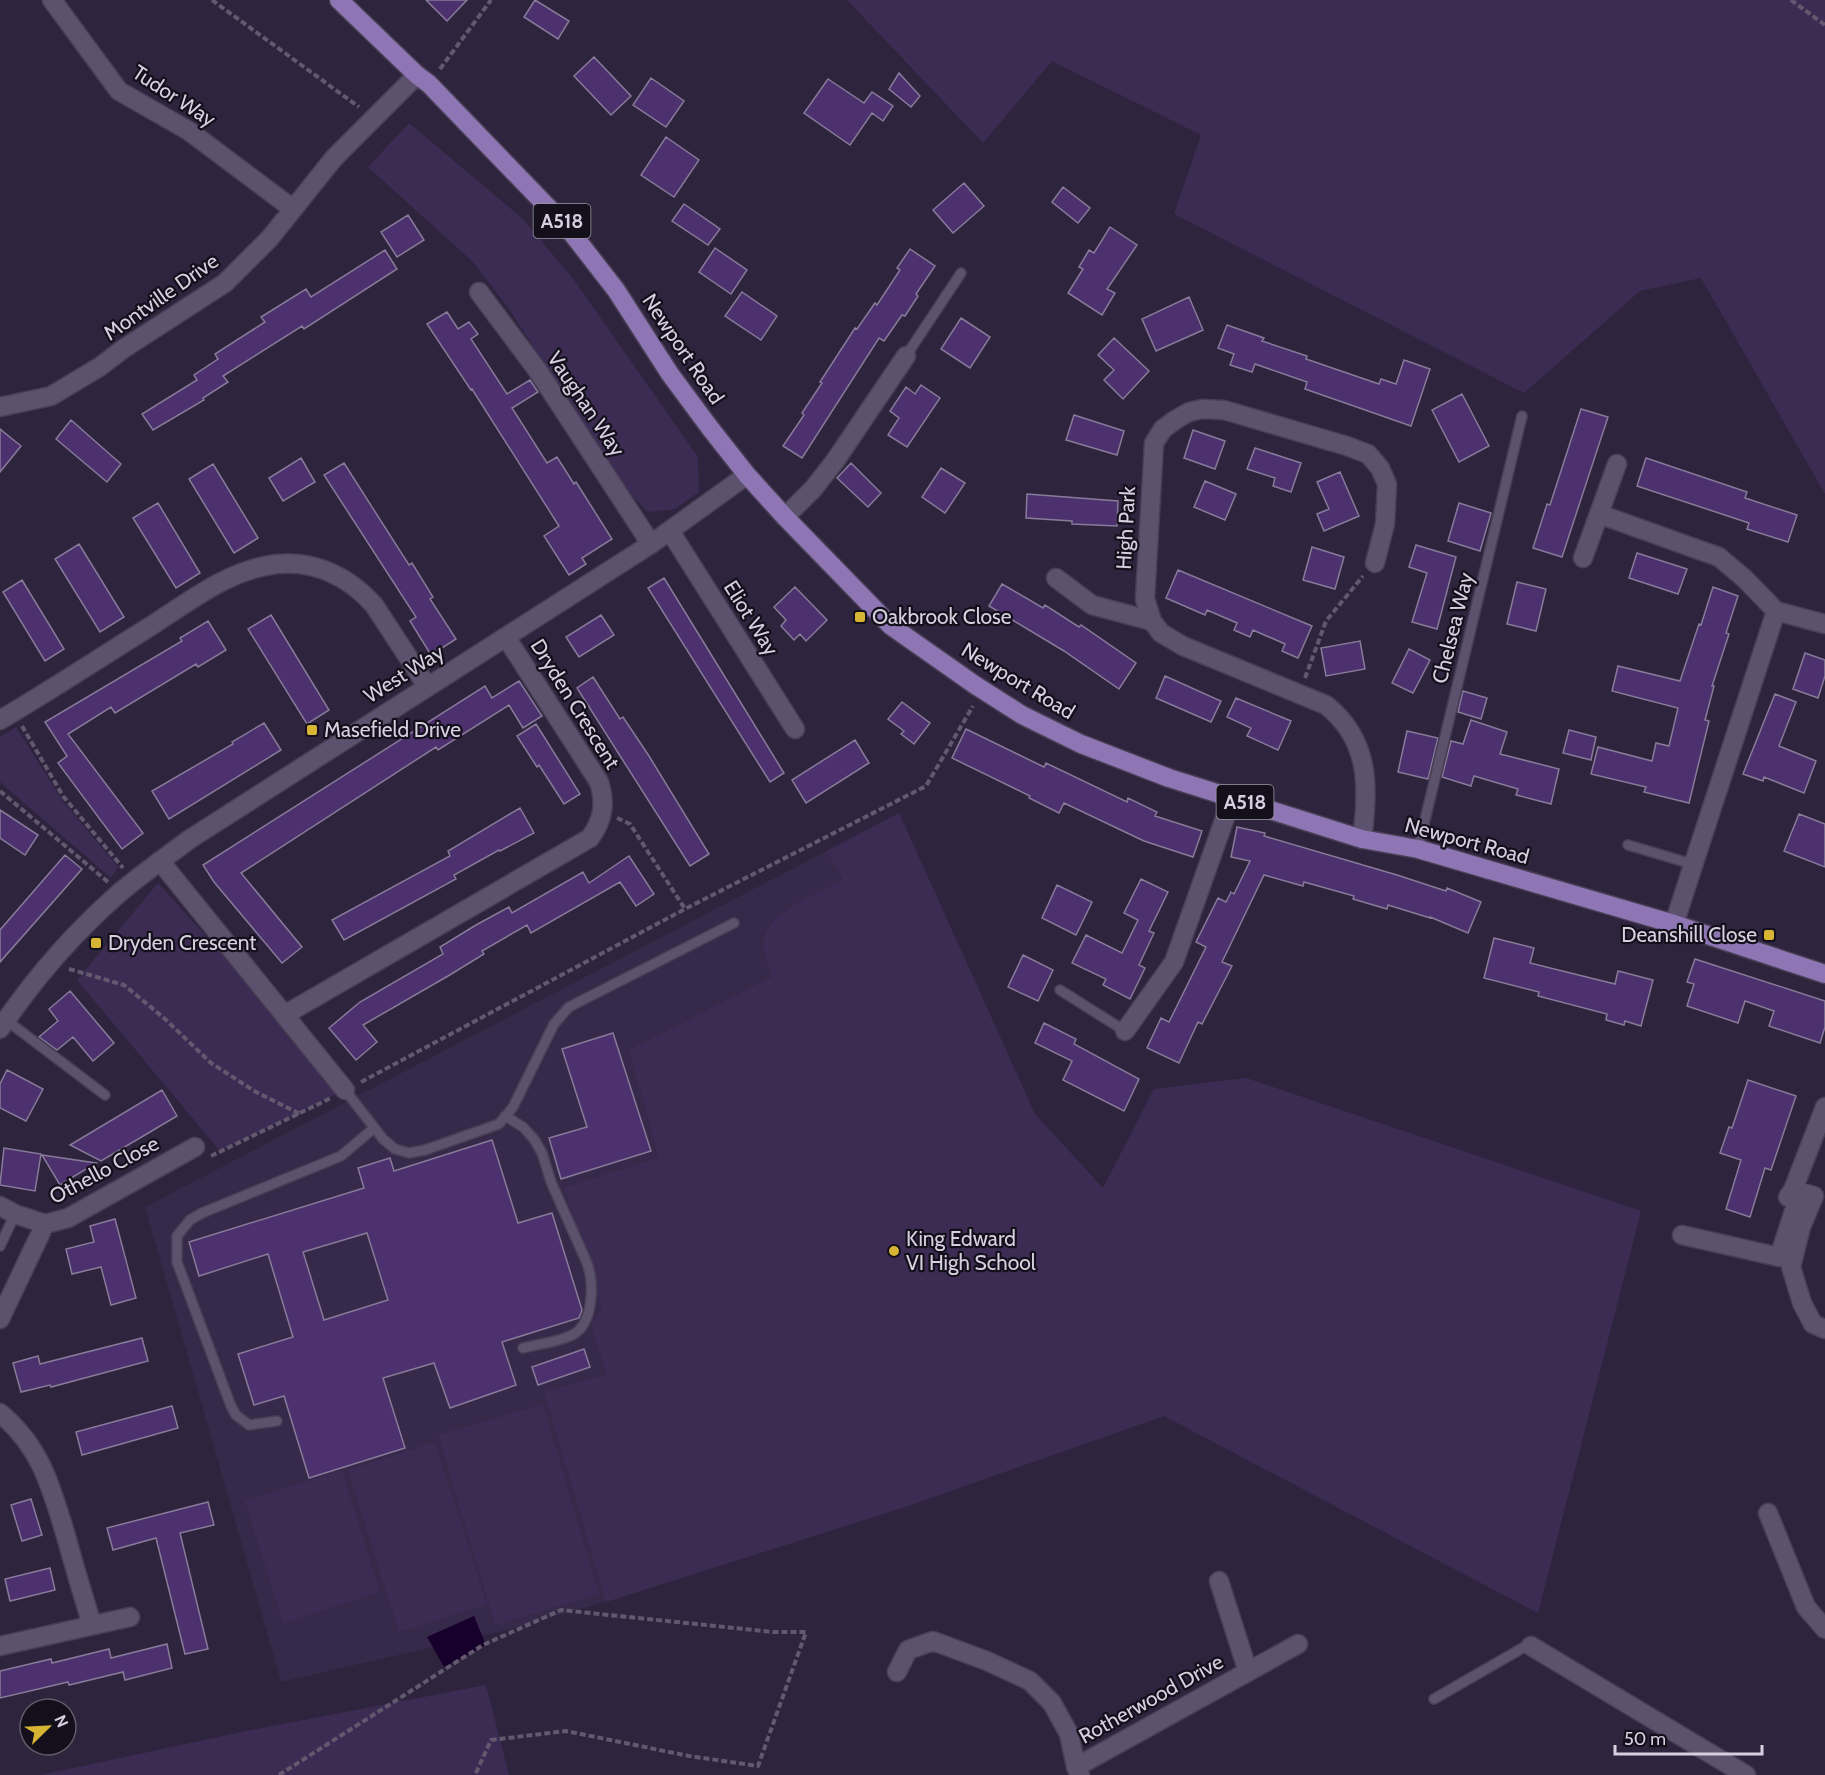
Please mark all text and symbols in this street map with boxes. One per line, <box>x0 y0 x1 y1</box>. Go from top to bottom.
street label: Tudor Way <box>128 59 221 132</box>
road number: A518 <box>534 204 590 238</box>
street label: Montville Drive <box>99 248 223 345</box>
street label: Newport Road <box>637 289 729 409</box>
street label: Vaughan Way <box>542 347 631 461</box>
street label: High Park <box>1111 485 1140 570</box>
street label: Chelsea Way <box>1427 569 1478 686</box>
street label: Eliot Way <box>719 576 784 660</box>
place label: Oakbrook Close <box>872 604 1012 629</box>
marker: Oakbrook Close <box>853 610 867 624</box>
street label: Dryden Crescent <box>525 634 625 773</box>
street label: Newport Road <box>957 637 1079 724</box>
street label: West Way <box>359 639 449 708</box>
place label: Masefield Drive <box>324 717 461 742</box>
marker: Masefield Drive <box>305 723 319 737</box>
road number: A518 <box>1216 785 1274 819</box>
street label: Newport Road <box>1402 812 1532 869</box>
place label: Deanshill Close <box>1621 922 1757 947</box>
marker: Deanshill Close <box>1762 928 1776 942</box>
place label: Dryden Crescent <box>108 930 256 955</box>
marker: Dryden Crescent <box>89 936 103 950</box>
street label: Othello Close <box>45 1130 163 1209</box>
place label: King Edward VI High School <box>906 1226 1036 1275</box>
marker: King Edward VI High School <box>887 1244 901 1258</box>
street label: Rotherwood Drive <box>1074 1648 1228 1749</box>
north arrow <box>18 1697 78 1757</box>
text: N <box>50 1712 72 1730</box>
scale bar <box>1615 1718 1762 1756</box>
text: 50 m <box>1624 1728 1666 1750</box>

